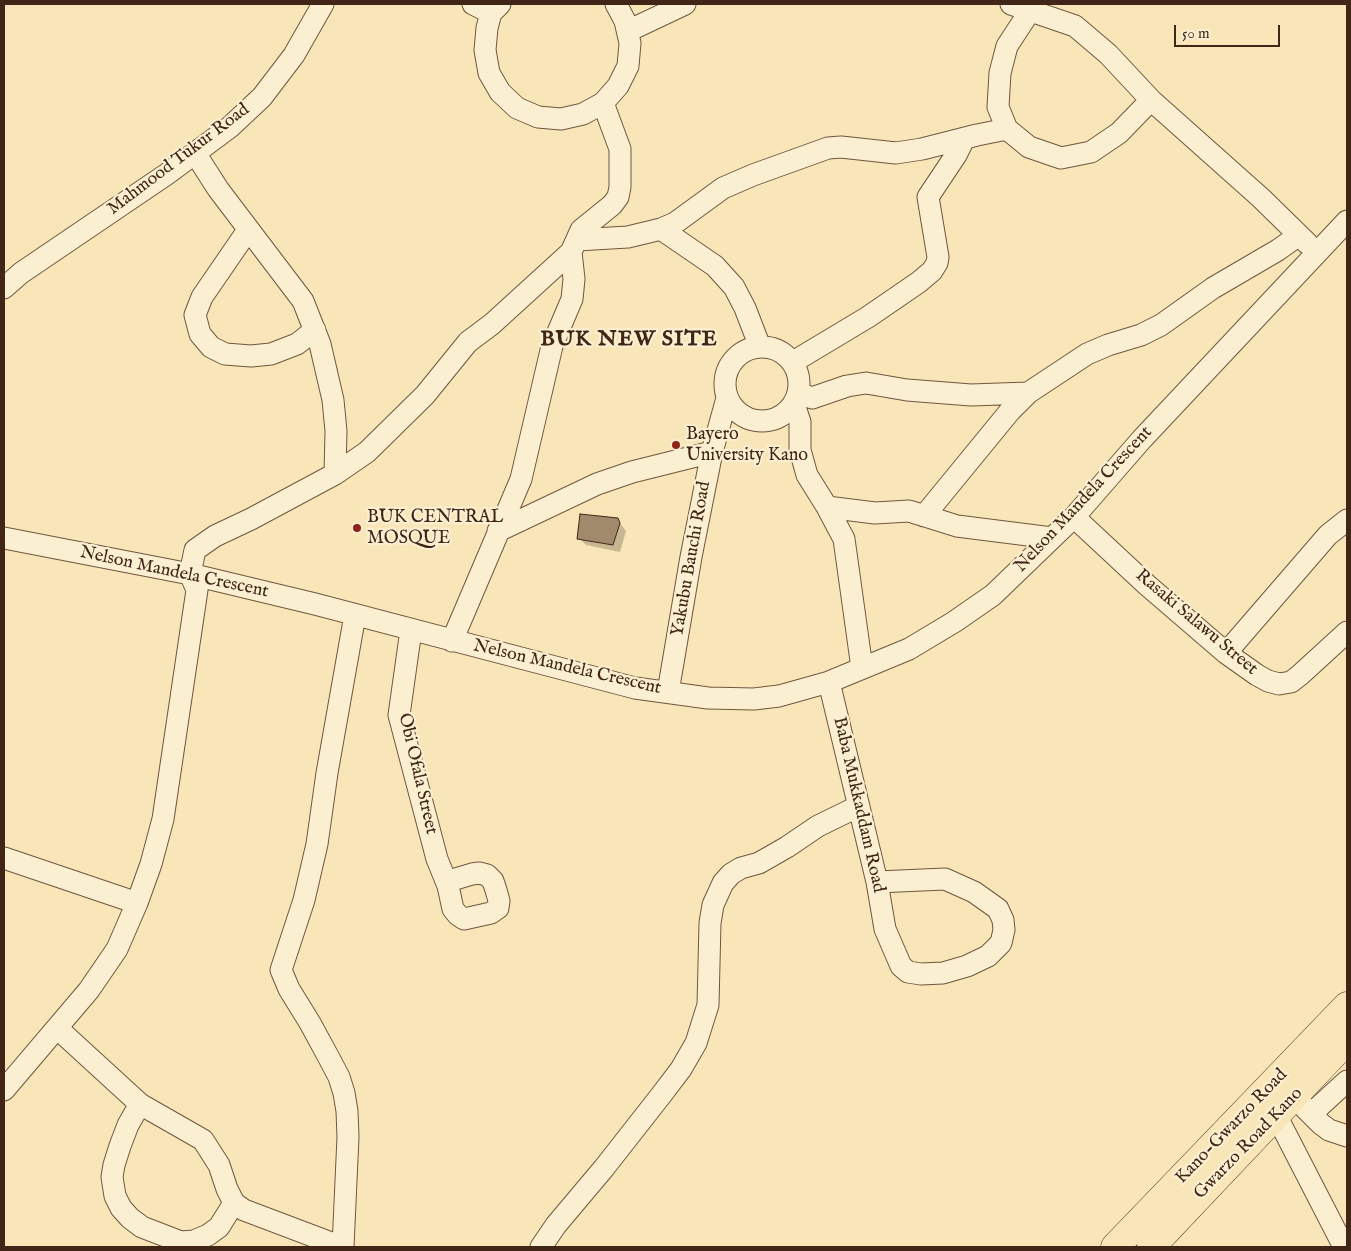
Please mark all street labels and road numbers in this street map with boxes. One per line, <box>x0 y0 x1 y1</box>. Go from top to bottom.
street label: Mahmood Tukur Road <box>104 100 254 220</box>
street label: Nelson Mandela Crescent <box>1011 422 1157 578</box>
street label: Yakubu Bauchi Road <box>668 480 716 638</box>
street label: Nelson Mandela Crescent <box>78 542 270 604</box>
street label: Rasaki Salawu Street <box>1130 566 1262 680</box>
street label: Nelson Mandela Crescent <box>471 636 663 700</box>
street label: Obi Ofala Street <box>393 711 441 837</box>
street label: Baba Mukkaddam Road <box>827 715 889 895</box>
street label: Kano-Gwarzo Road <box>1172 1065 1292 1189</box>
street label: Gwarzo Road Kano <box>1190 1084 1308 1204</box>

